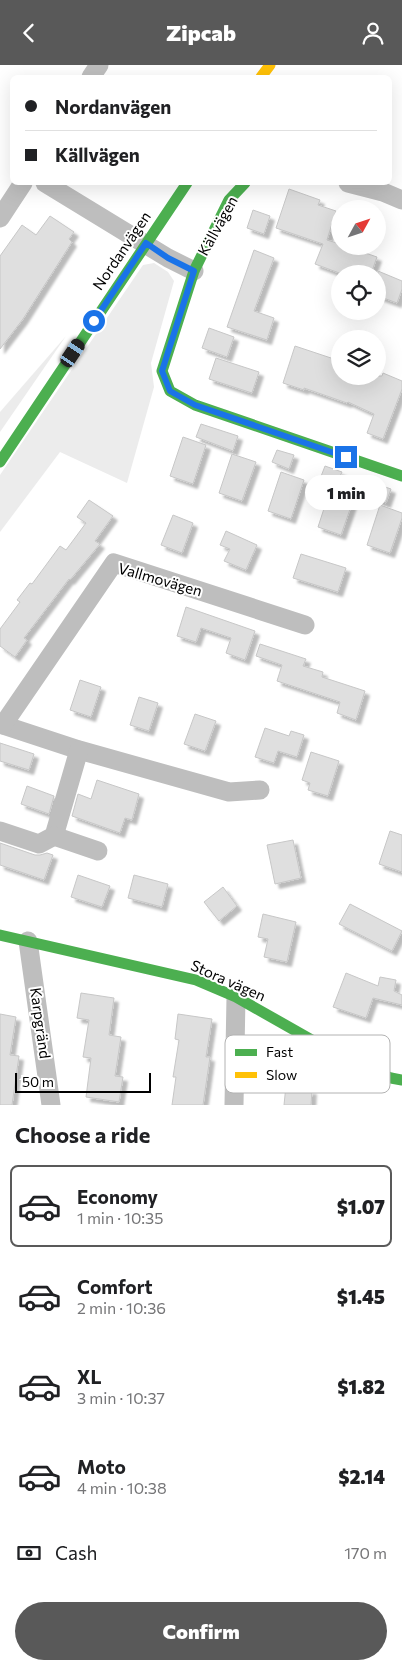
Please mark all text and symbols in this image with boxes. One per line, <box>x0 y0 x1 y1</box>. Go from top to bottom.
icon: back <box>15 19 43 47</box>
text: Zipcab <box>166 19 236 46</box>
icon: person <box>359 19 387 47</box>
text: Nordanvägen <box>55 95 171 118</box>
text: Källvägen <box>55 143 140 166</box>
street label: Källvägen <box>193 193 241 258</box>
north arrow <box>331 200 386 255</box>
map controls <box>331 200 386 385</box>
street label: Nordanvägen <box>88 208 154 293</box>
button: locate <box>331 265 386 320</box>
route start <box>83 310 105 332</box>
button: layers <box>331 330 386 385</box>
car <box>58 336 87 370</box>
route end <box>335 446 357 468</box>
callout: 1 min <box>305 475 387 509</box>
text: 1 min <box>327 483 365 502</box>
street label: Vallmovägen <box>116 558 204 600</box>
street label: Stora vägen <box>188 956 269 1005</box>
street label: Karpgränd <box>27 986 55 1060</box>
legend <box>225 1035 390 1093</box>
text: Fast <box>266 1043 293 1060</box>
text: Slow <box>266 1066 297 1083</box>
scale bar <box>15 1070 151 1093</box>
text: 50 m <box>22 1073 54 1090</box>
text: Choose a ride <box>15 1121 150 1148</box>
icon: car <box>17 1184 62 1229</box>
text: Economy <box>77 1185 158 1208</box>
text: $1.07 <box>337 1195 385 1218</box>
text: 1 min · 10:35 <box>77 1208 163 1227</box>
icon: car <box>17 1274 62 1319</box>
text: Comfort <box>77 1275 153 1298</box>
text: $1.45 <box>337 1285 385 1308</box>
text: 2 min · 10:36 <box>77 1298 166 1317</box>
icon: car <box>17 1364 62 1409</box>
text: XL <box>77 1365 102 1388</box>
text: $1.82 <box>337 1375 385 1398</box>
text: 3 min · 10:37 <box>77 1388 165 1407</box>
icon: car <box>17 1454 62 1499</box>
text: Moto <box>77 1455 126 1478</box>
text: $2.14 <box>338 1465 385 1488</box>
text: 4 min · 10:38 <box>77 1478 167 1497</box>
icon: cash <box>15 1539 43 1567</box>
text: Cash <box>55 1541 97 1564</box>
text: 170 m <box>344 1543 387 1562</box>
button: Confirm <box>15 1602 387 1660</box>

